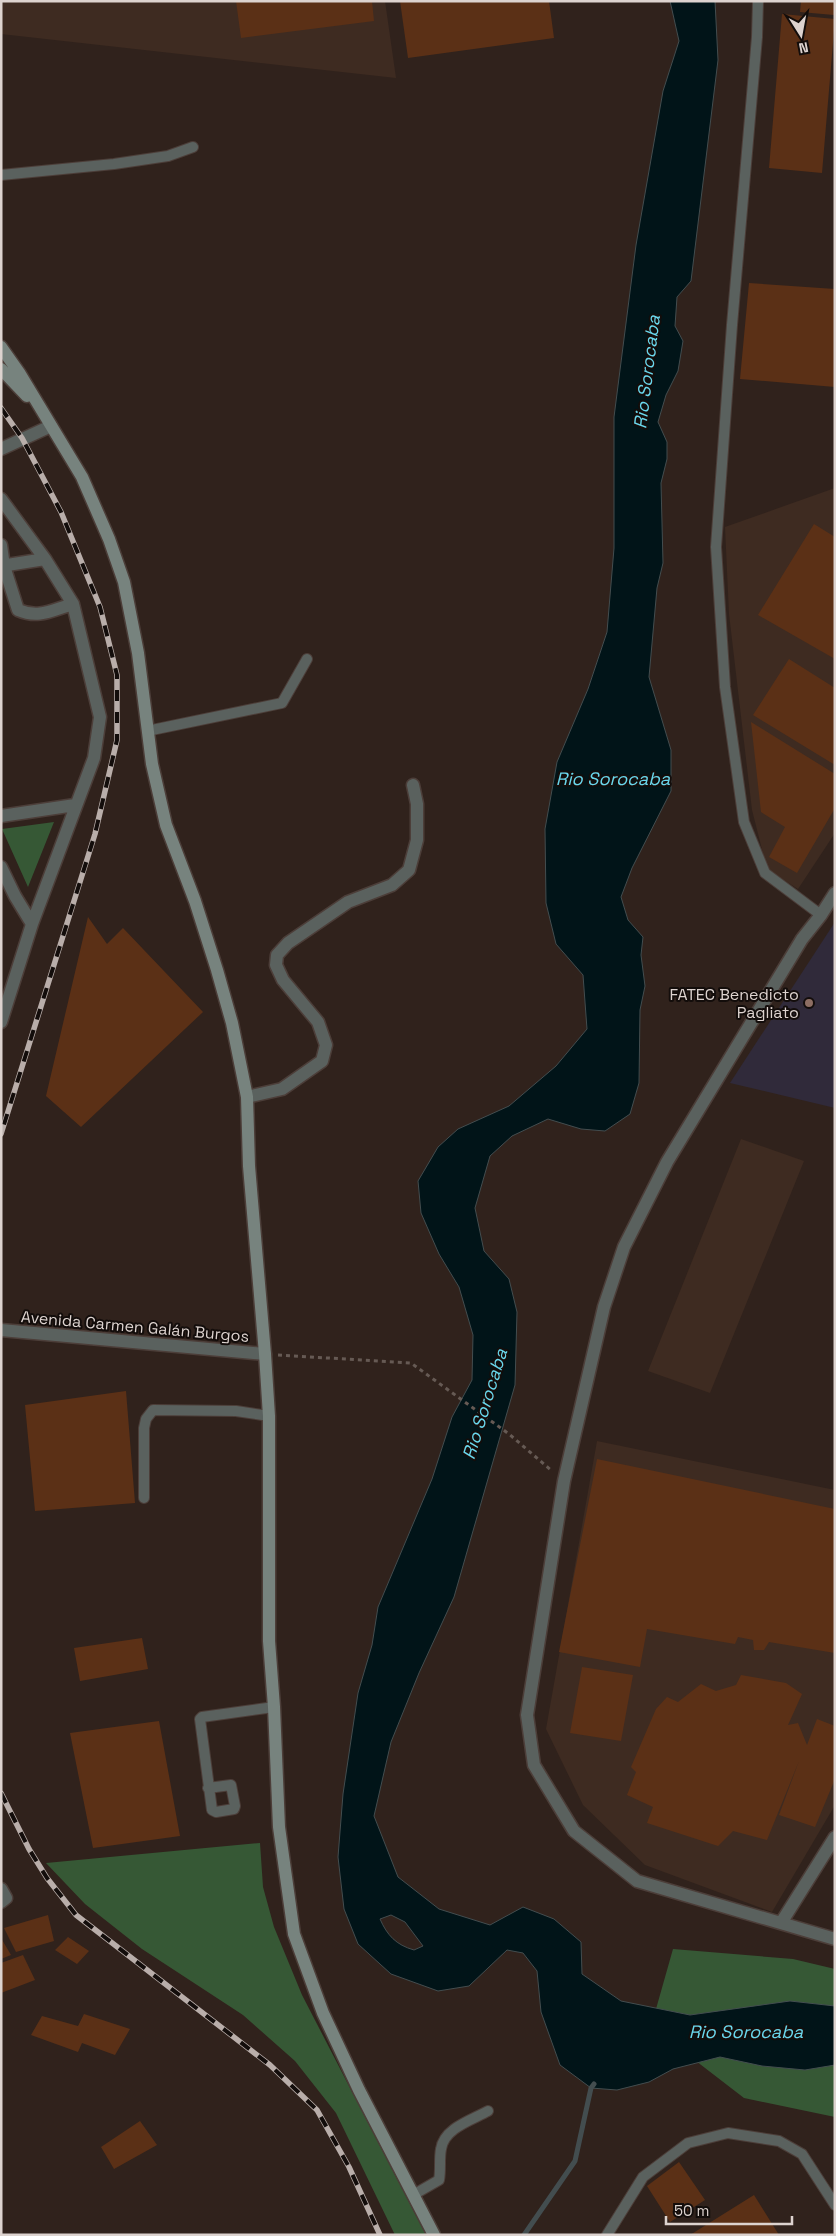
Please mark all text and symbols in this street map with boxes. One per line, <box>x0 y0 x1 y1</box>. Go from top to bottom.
north arrow <box>776 10 826 60</box>
text: N <box>797 38 810 57</box>
water label: Rio Sorocaba <box>628 313 665 430</box>
water label: Rio Sorocaba <box>556 767 671 790</box>
place label: FATEC Benedicto Pagliato <box>670 984 799 1023</box>
marker: FATEC Benedicto Pagliato <box>803 997 815 1009</box>
street label: Avenida Carmen Galán Burgos <box>20 1306 250 1347</box>
water label: Rio Sorocaba <box>457 1345 512 1462</box>
water label: Rio Sorocaba <box>689 2020 804 2043</box>
scale bar <box>666 2194 792 2226</box>
text: 50 m <box>674 2201 709 2220</box>

